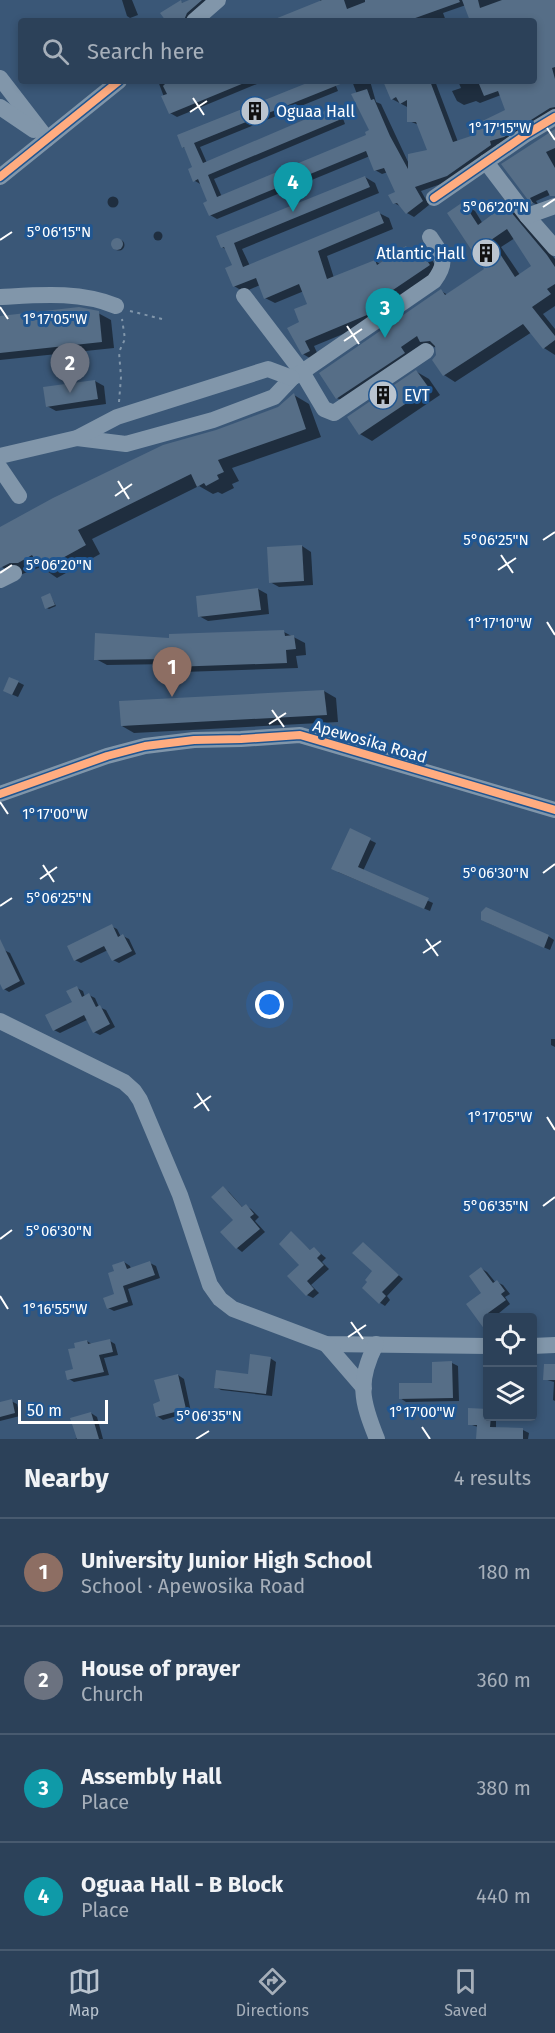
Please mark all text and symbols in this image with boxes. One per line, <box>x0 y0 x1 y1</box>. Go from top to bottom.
search box <box>18 18 537 84</box>
icon: search <box>39 35 72 68</box>
text: Search here <box>87 38 205 65</box>
building icon: Oguaa Hall <box>239 95 271 127</box>
place label: Oguaa Hall <box>276 102 355 121</box>
text: 1°17'15"W <box>469 119 532 137</box>
pin: 4 <box>274 162 312 212</box>
text: 5°06'20"N <box>463 198 529 216</box>
text: 5°06'15"N <box>27 223 91 241</box>
building icon: Atlantic Hall <box>470 237 502 269</box>
place label: Atlantic Hall <box>377 244 465 263</box>
pin: 3 <box>366 288 404 338</box>
text: 1°17'05"W <box>23 310 88 328</box>
pin: 2 <box>50 344 90 393</box>
building icon: EVT <box>367 379 399 411</box>
place label: EVT <box>404 386 430 405</box>
text: 5°06'25"N <box>463 531 529 549</box>
text: 5°06'20"N <box>26 556 92 574</box>
text: 1°17'10"W <box>468 614 533 632</box>
pin: 1 <box>152 648 192 697</box>
street label: Apewosika Road <box>311 716 429 767</box>
text: 1°17'00"W <box>22 805 88 823</box>
text: 5°06'30"N <box>463 864 529 882</box>
text: 5°06'25"N <box>26 889 92 907</box>
your location <box>255 990 284 1019</box>
text: 1°17'05"W <box>468 1108 533 1126</box>
text: 5°06'35"N <box>463 1197 529 1215</box>
text: 5°06'30"N <box>26 1222 92 1240</box>
text: 1°16'55"W <box>23 1300 88 1318</box>
map controls <box>483 1313 537 1421</box>
button: locate <box>483 1313 537 1367</box>
button: layers <box>483 1367 537 1421</box>
scale bar <box>18 1397 108 1424</box>
text: 50 m <box>27 1401 62 1420</box>
text: 1°17'00"W <box>389 1403 455 1421</box>
text: 5°06'35"N <box>176 1407 242 1425</box>
text: Nearby <box>24 1463 109 1494</box>
text: 4 results <box>454 1466 531 1490</box>
text: University Junior High School <box>81 1547 372 1574</box>
text: 1 <box>39 1560 48 1584</box>
text: 180 m <box>478 1560 531 1584</box>
text: School · Apewosika Road <box>81 1574 305 1598</box>
text: House of prayer <box>81 1655 240 1682</box>
text: 2 <box>38 1668 49 1692</box>
text: 360 m <box>477 1668 531 1692</box>
text: Church <box>81 1682 144 1706</box>
text: Assembly Hall <box>81 1763 221 1790</box>
text: 3 <box>38 1776 49 1800</box>
text: 380 m <box>476 1776 531 1800</box>
text: Place <box>81 1790 129 1814</box>
text: Oguaa Hall - B Block <box>81 1871 283 1898</box>
text: 4 <box>38 1884 49 1908</box>
text: 440 m <box>476 1884 531 1908</box>
text: Place <box>81 1898 129 1922</box>
tab: Map <box>68 1965 101 2020</box>
tab: Directions <box>236 1965 309 2020</box>
tab: Saved <box>444 1965 487 2020</box>

